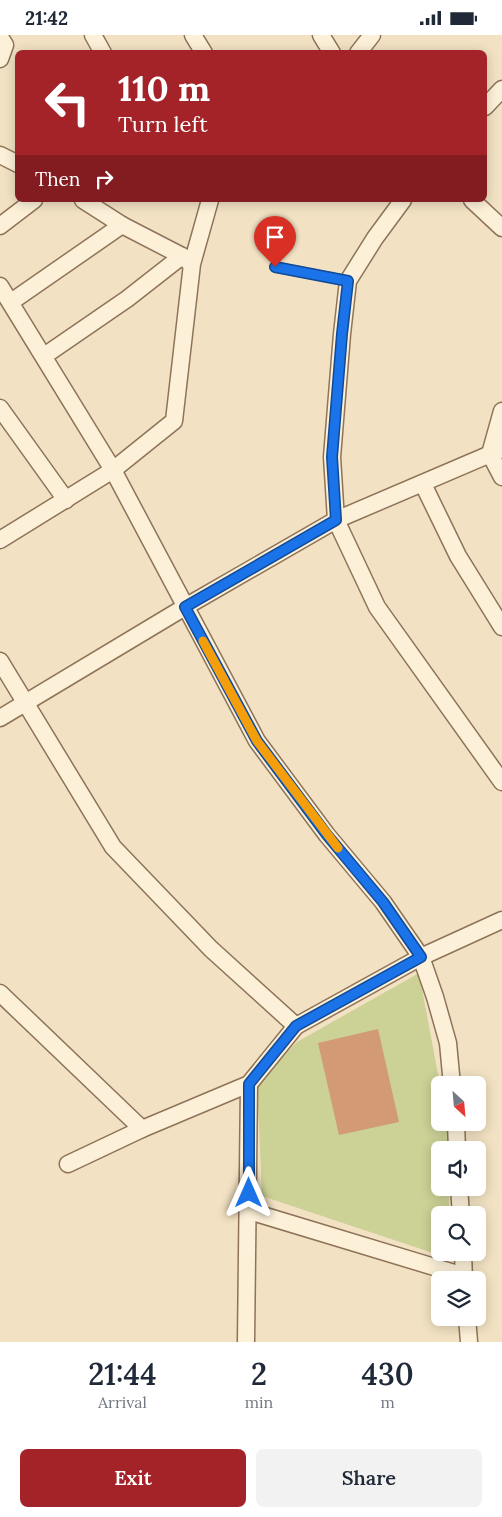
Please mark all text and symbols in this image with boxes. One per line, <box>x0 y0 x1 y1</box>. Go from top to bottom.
text: 21:42 <box>25 6 68 30</box>
text: 110 m <box>118 66 210 111</box>
icon: left <box>35 70 100 135</box>
text: Turn left <box>118 110 208 138</box>
icon: right <box>90 165 118 193</box>
text: Then <box>35 167 80 191</box>
pin <box>254 216 296 267</box>
icon: arrive <box>261 223 289 251</box>
north arrow <box>431 1076 486 1131</box>
map controls <box>431 1076 486 1326</box>
button: sound <box>431 1141 486 1196</box>
position arrow <box>222 1166 274 1218</box>
button: search <box>431 1206 486 1261</box>
button: layers <box>431 1271 486 1326</box>
text: 21:44 <box>88 1355 156 1393</box>
text: 2 <box>251 1355 267 1393</box>
text: 430 <box>362 1355 414 1393</box>
text: Arrival <box>98 1392 147 1412</box>
text: min <box>245 1392 273 1412</box>
text: m <box>380 1392 395 1412</box>
button: Exit <box>20 1449 246 1507</box>
button: Share <box>256 1449 482 1507</box>

